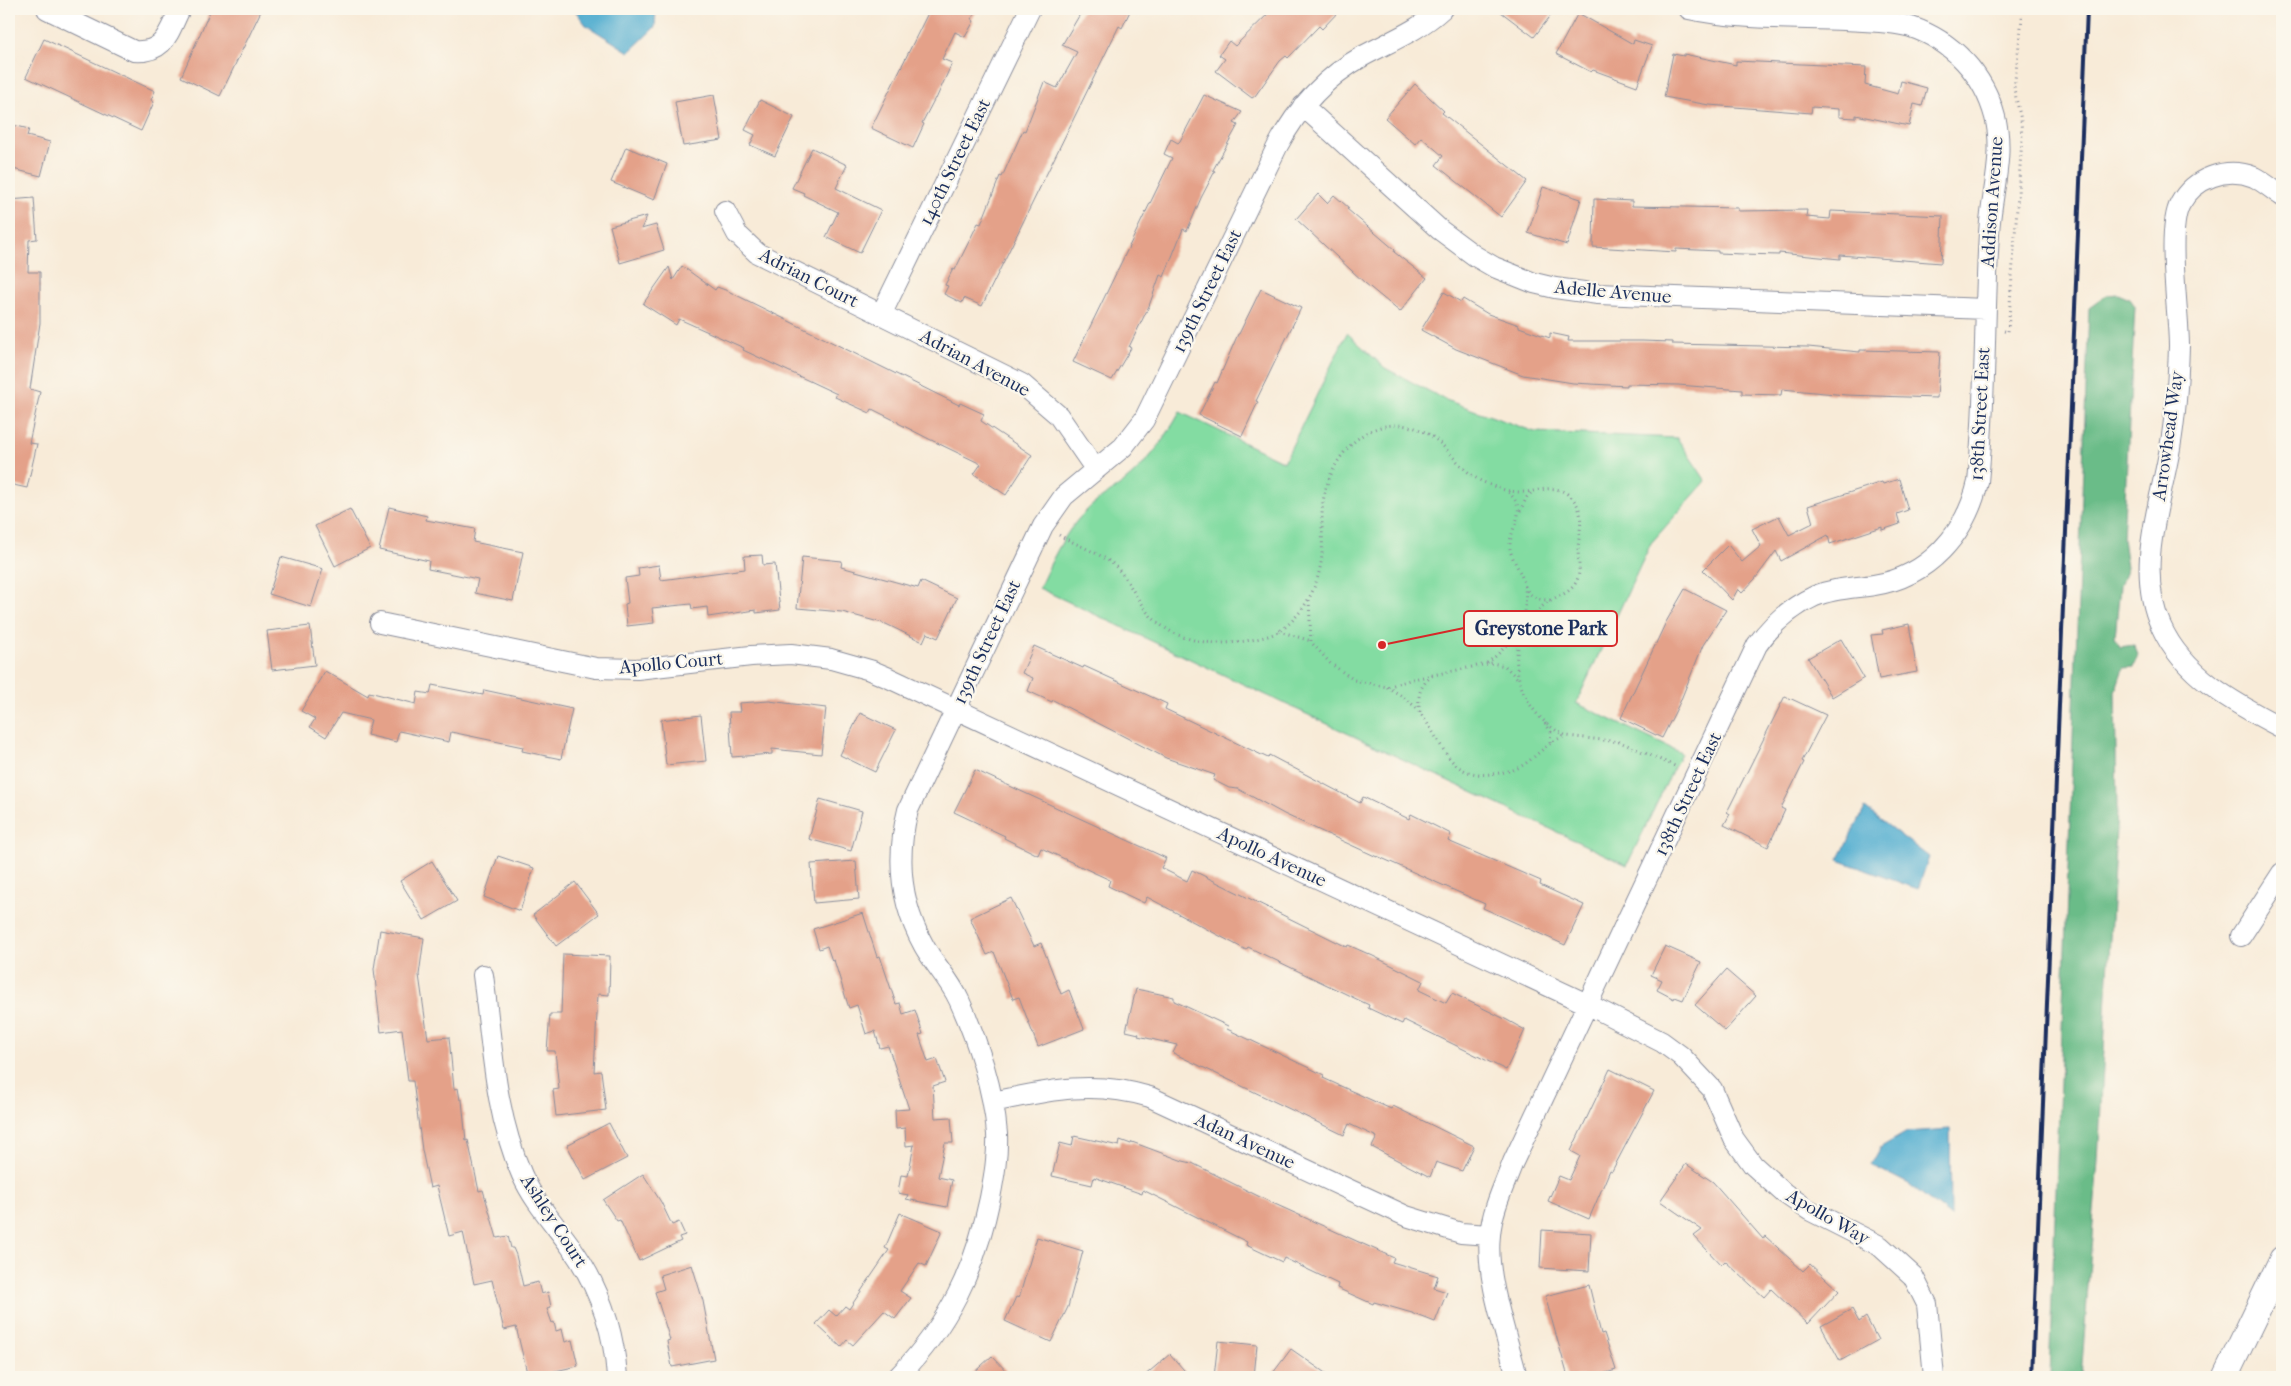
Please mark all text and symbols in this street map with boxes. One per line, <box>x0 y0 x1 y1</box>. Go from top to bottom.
street label: 140th Street East <box>915 95 995 229</box>
street label: Addison Avenue <box>1976 136 2008 269</box>
street label: 139th Street East <box>1168 226 1246 356</box>
street label: Adrian Court <box>755 243 862 312</box>
street label: Adelle Avenue <box>1553 276 1672 308</box>
street label: Adrian Avenue <box>915 324 1034 401</box>
street label: 138th Street East <box>1966 346 1995 482</box>
street label: Arrowhead Way <box>2148 369 2188 503</box>
street label: 139th Street East <box>949 576 1025 708</box>
callout: Greystone Park <box>1464 611 1617 646</box>
text: Greystone Park <box>1475 617 1608 640</box>
street label: Apollo Court <box>617 647 724 679</box>
street label: 138th Street East <box>1650 728 1726 859</box>
street label: Apollo Avenue <box>1213 822 1330 892</box>
street label: Adan Avenue <box>1191 1108 1299 1174</box>
street label: Ashley Court <box>515 1170 592 1272</box>
street label: Apollo Way <box>1782 1184 1874 1250</box>

